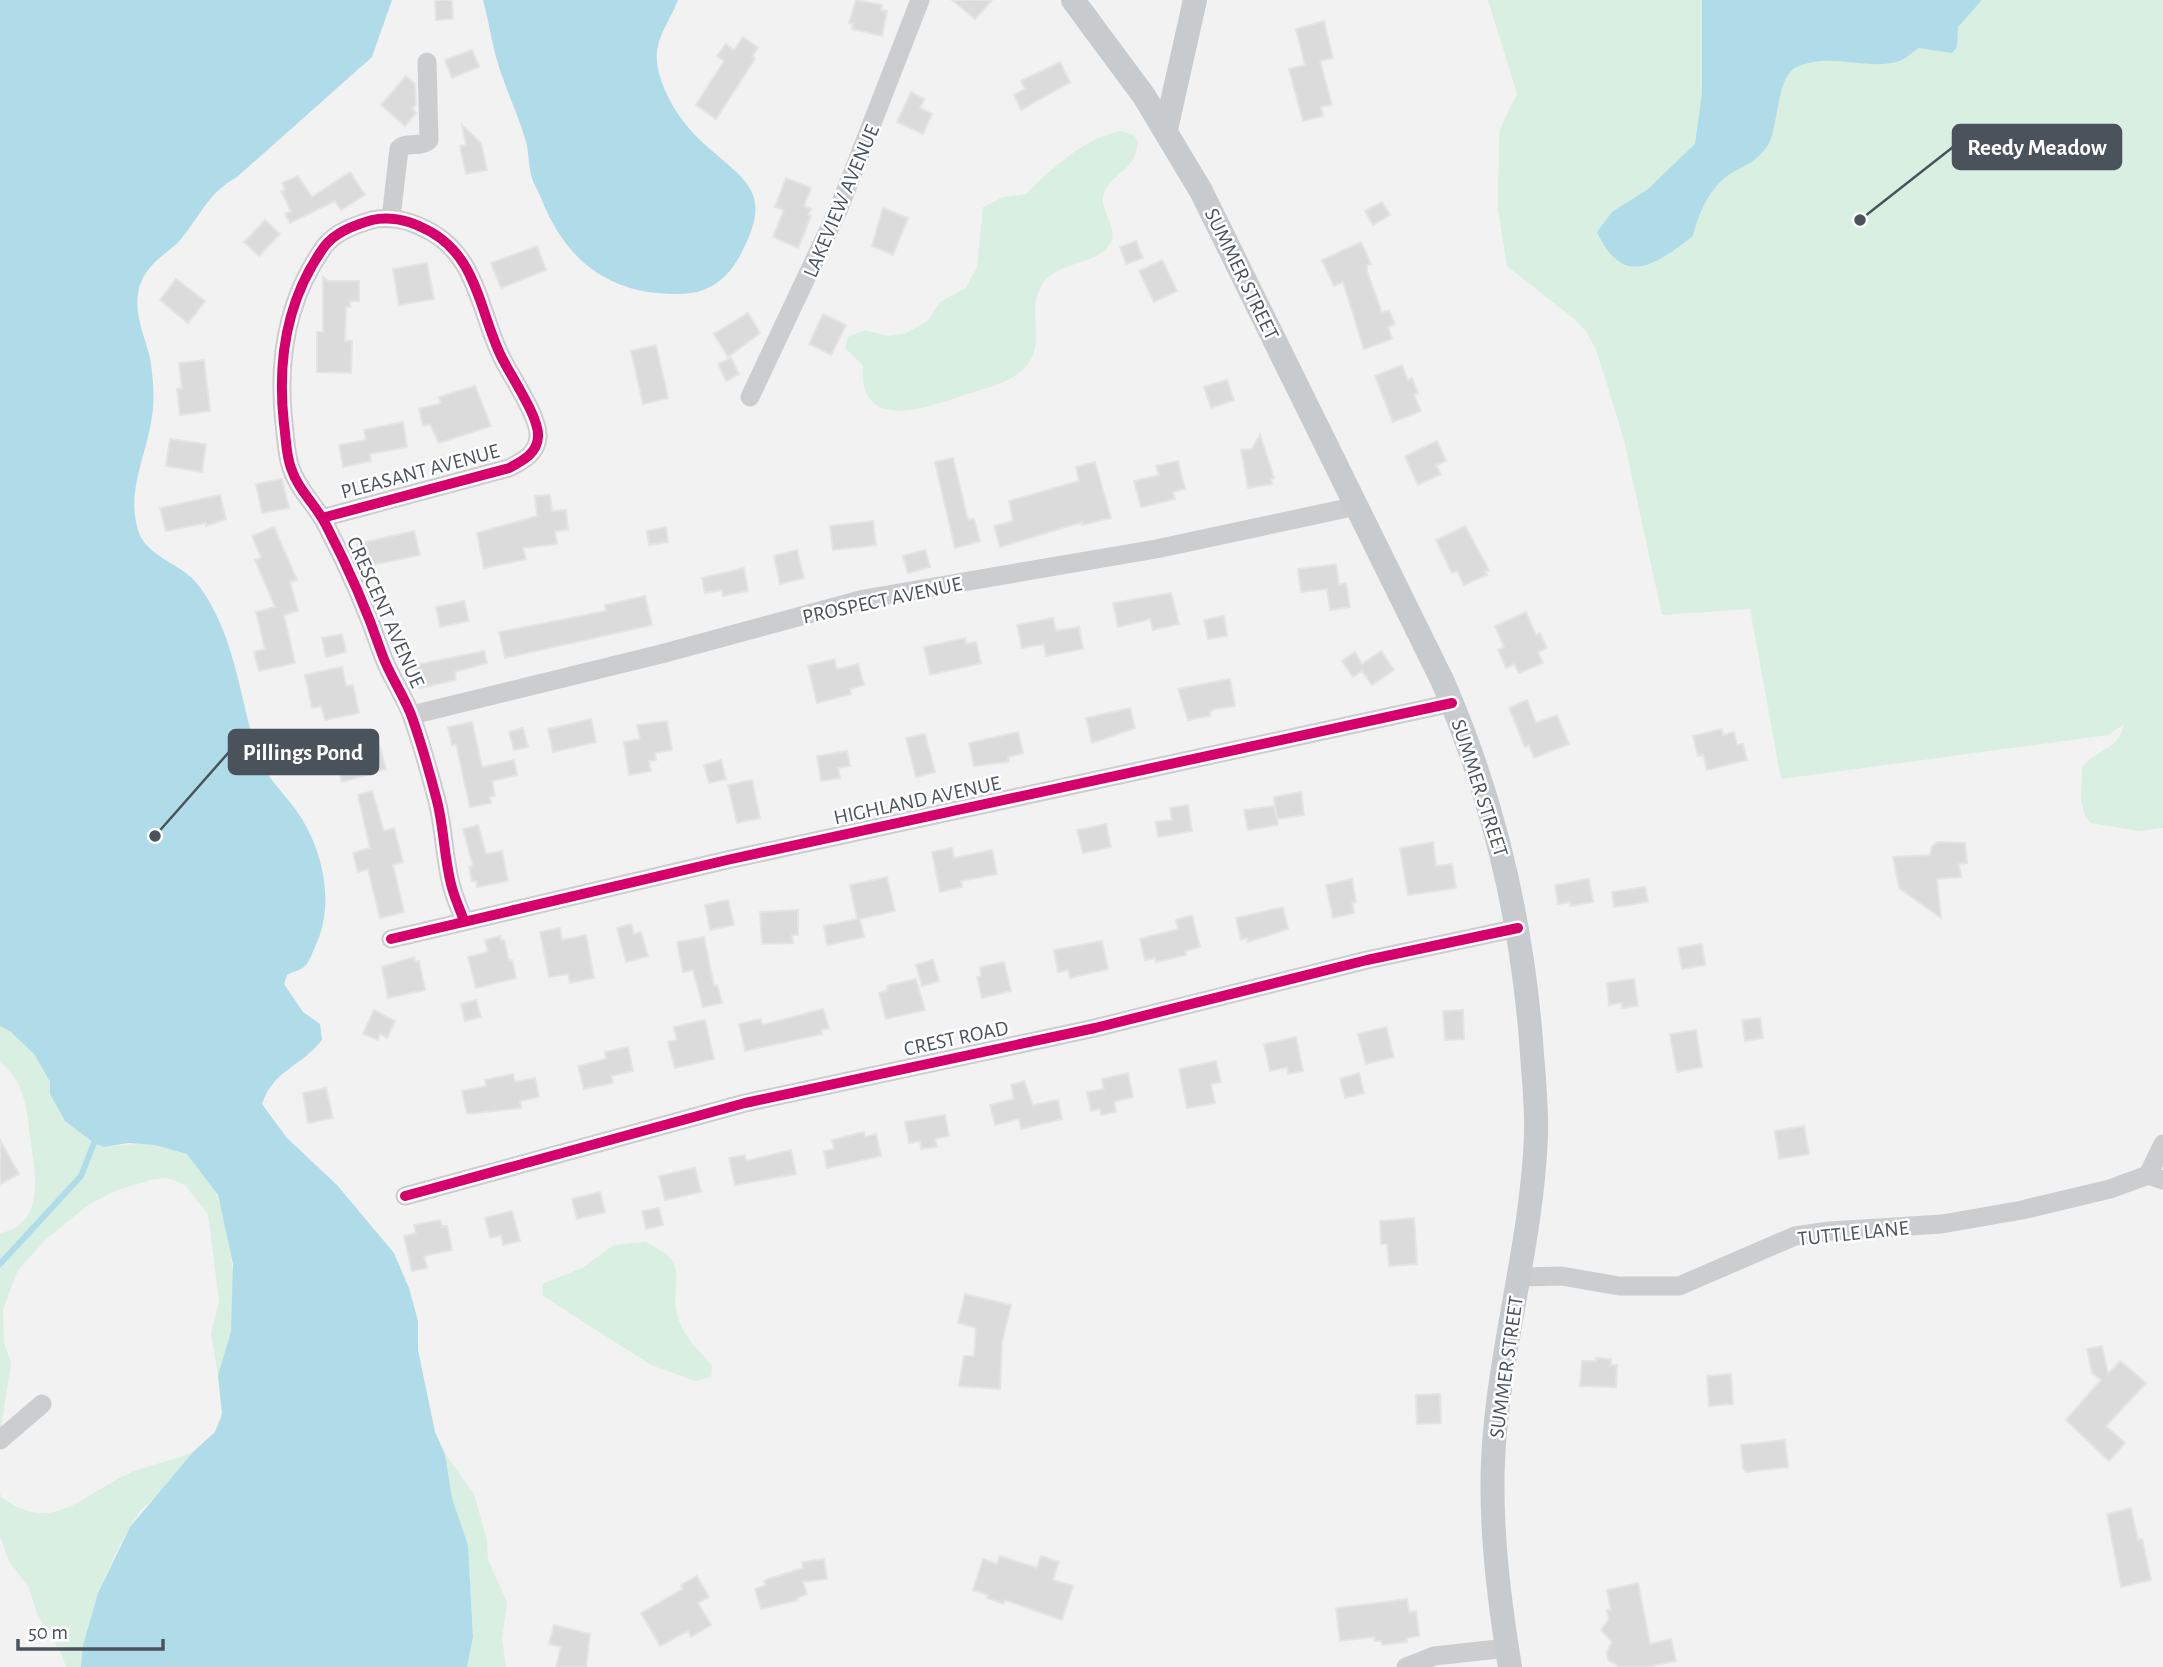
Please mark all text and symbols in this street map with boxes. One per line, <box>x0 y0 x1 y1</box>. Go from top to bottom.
street label: LAKEVIEW AVENUE <box>800 122 883 281</box>
callout: Reedy Meadow <box>1953 125 2121 169</box>
text: Reedy Meadow <box>1967 137 2108 160</box>
street label: SUMMER STREET <box>1201 205 1282 343</box>
street label: PLEASANT AVENUE <box>339 440 502 503</box>
street label: CRESCENT AVENUE <box>343 534 428 691</box>
street label: PROSPECT AVENUE <box>801 573 964 628</box>
street label: SUMMER STREET <box>1447 717 1512 860</box>
callout: Pillings Pond <box>229 730 378 774</box>
text: Pillings Pond <box>243 742 363 765</box>
street label: HIGHLAND AVENUE <box>832 773 1002 828</box>
street label: CREST ROAD <box>902 1017 1010 1060</box>
street label: TUTTLE LANE <box>1796 1217 1910 1250</box>
street label: SUMMER STREET <box>1486 1295 1527 1440</box>
scale bar <box>18 1608 163 1652</box>
text: 50 m <box>28 1622 68 1643</box>

